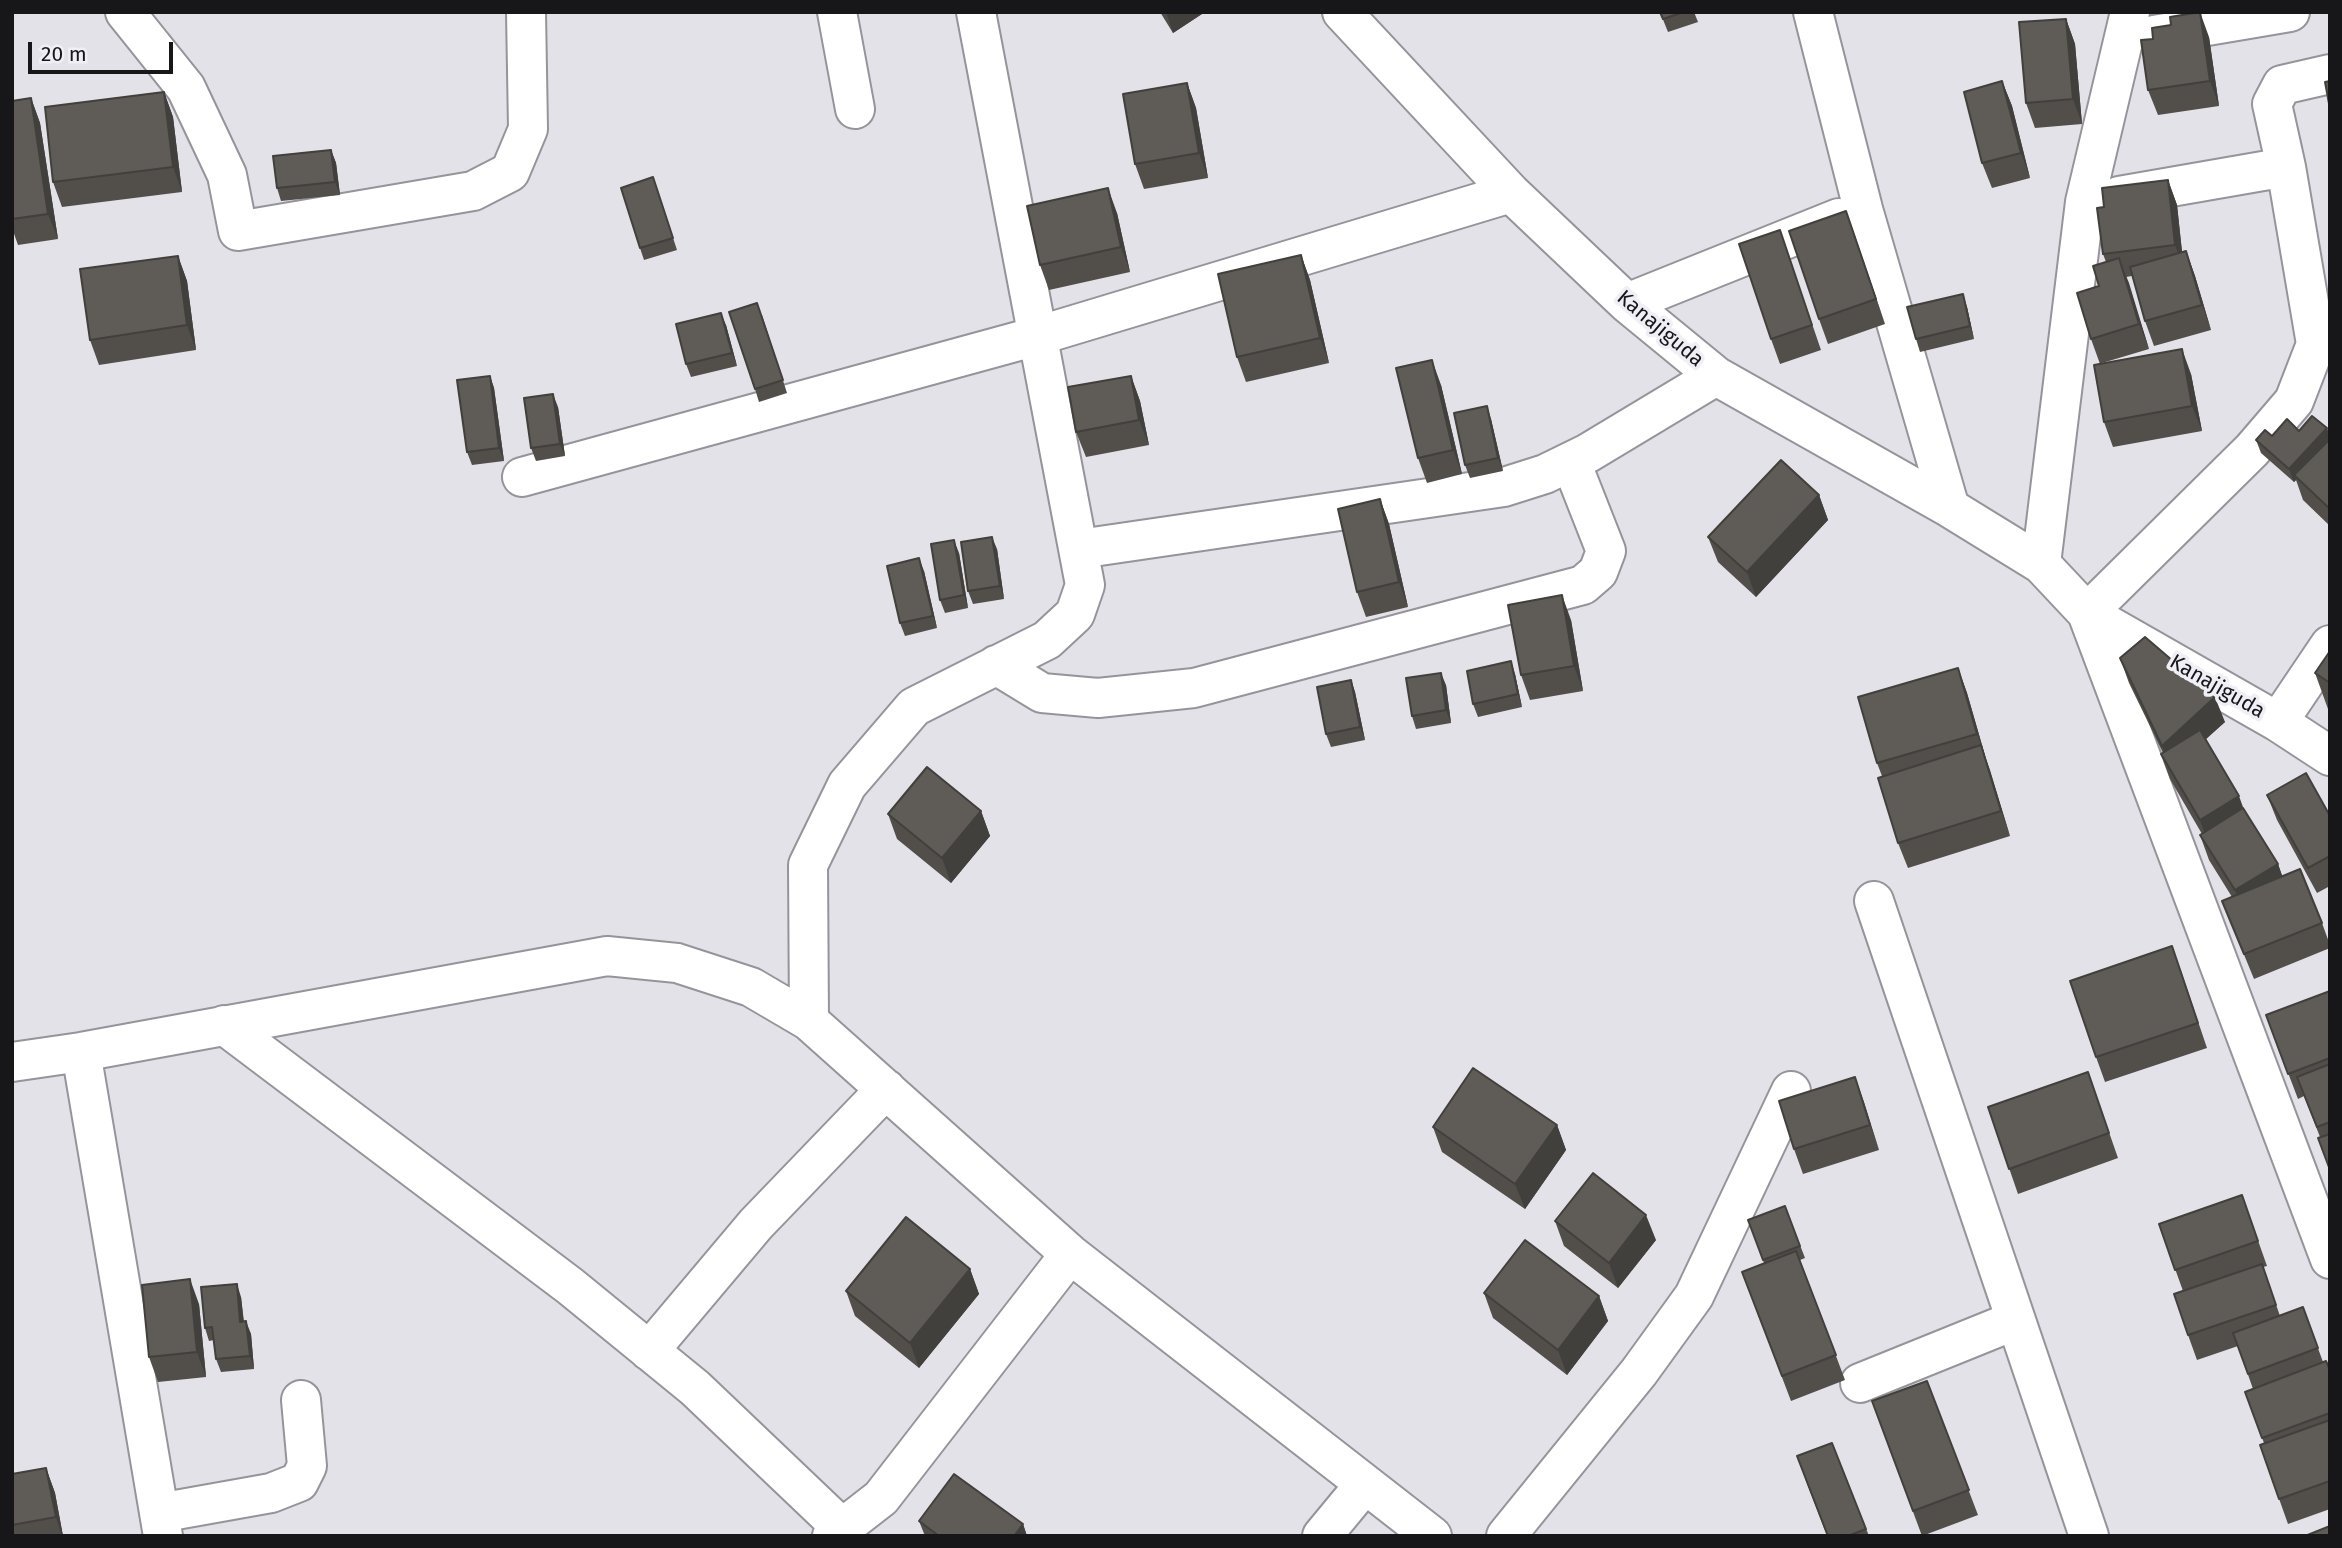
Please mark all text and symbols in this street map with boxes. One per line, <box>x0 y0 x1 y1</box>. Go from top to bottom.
scale bar <box>32 28 177 72</box>
text: 20 m <box>41 41 87 67</box>
street label: Kanajiguda <box>1611 285 1709 373</box>
street label: Kanajiguda <box>2165 650 2269 724</box>

